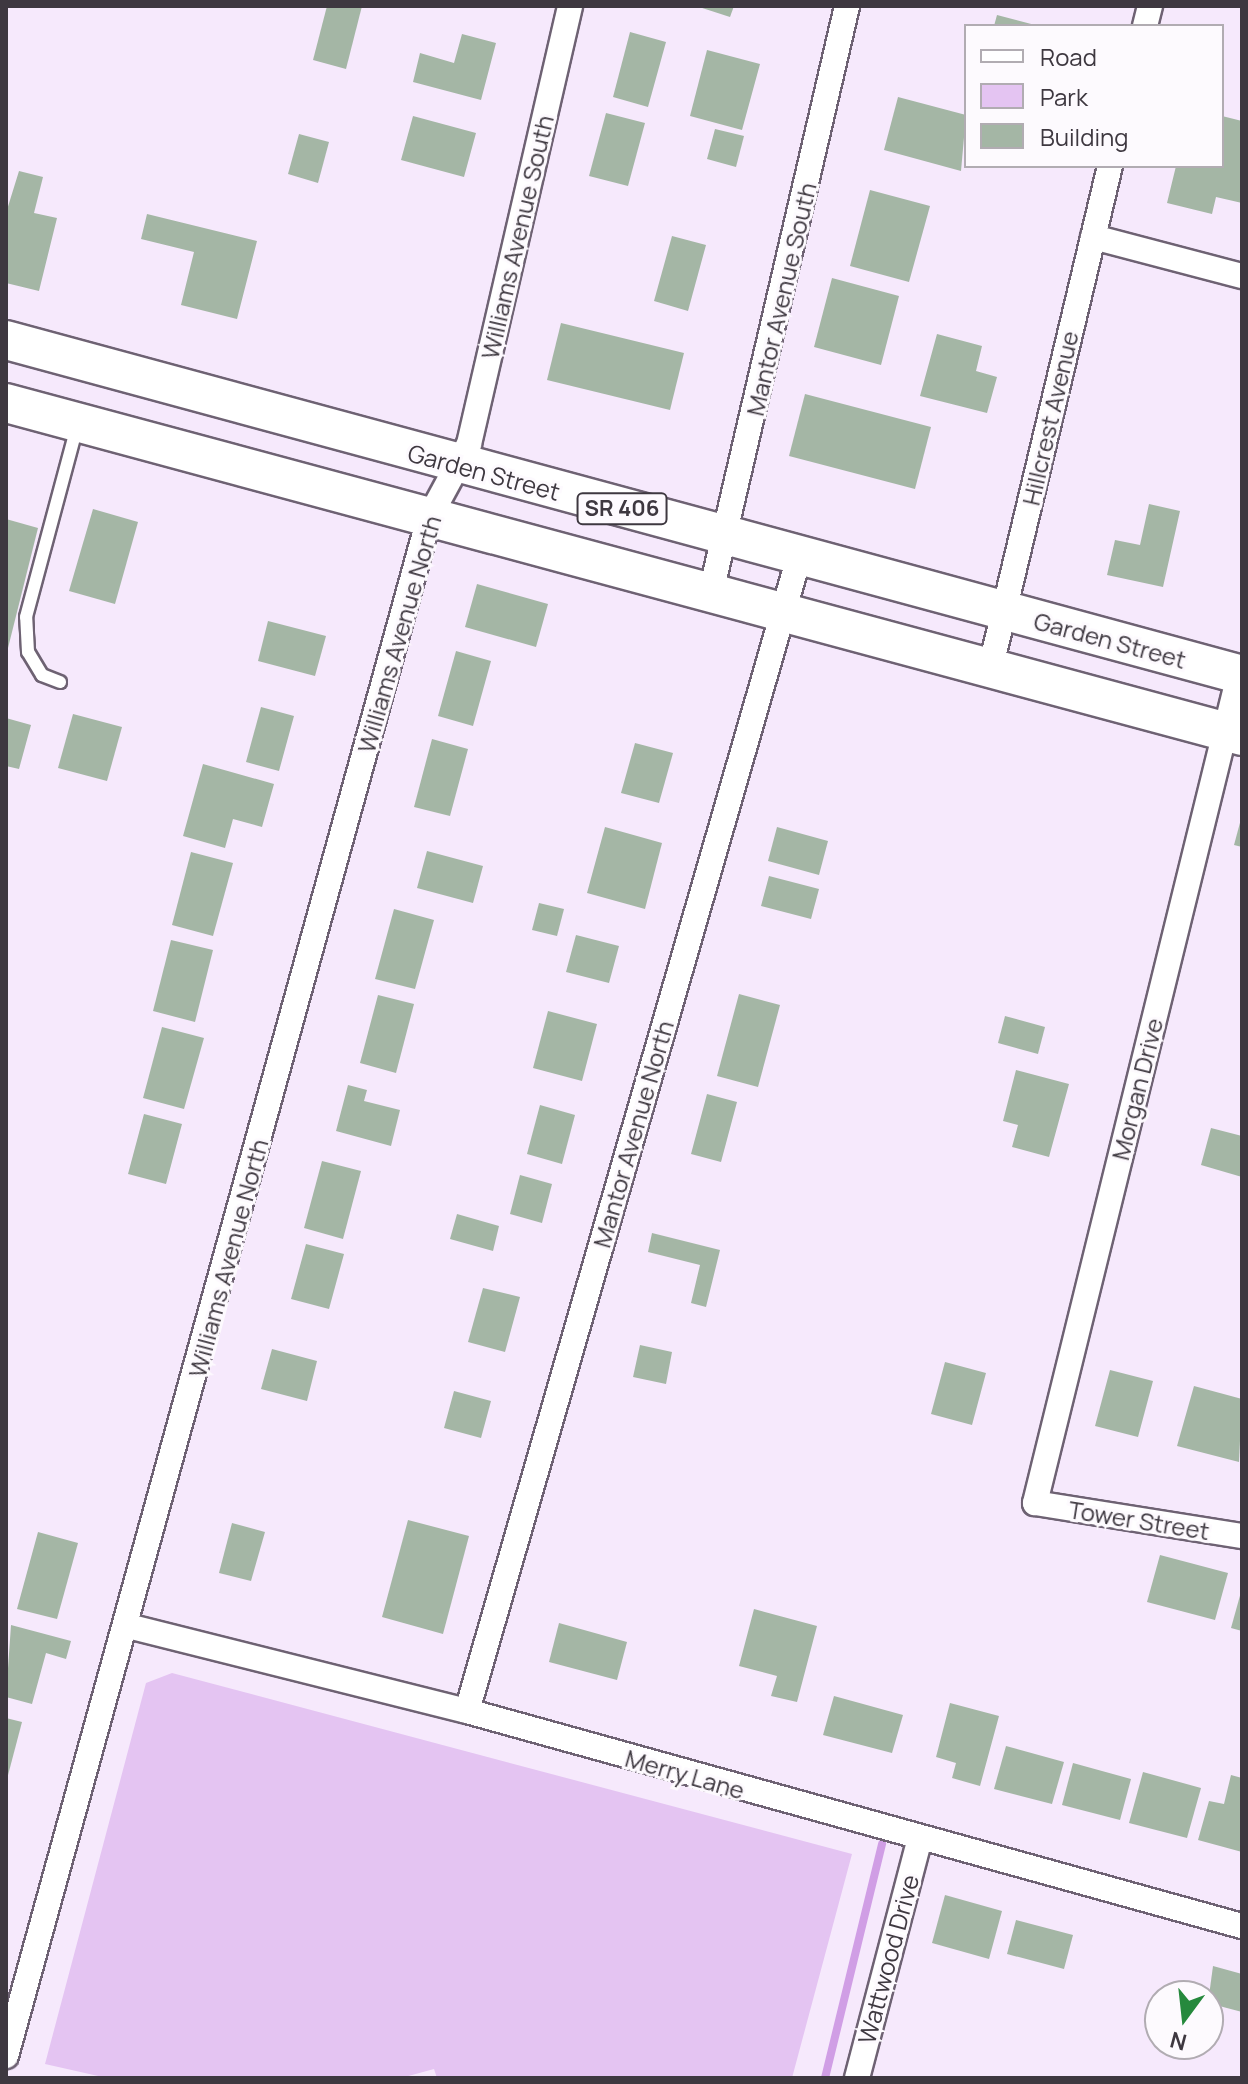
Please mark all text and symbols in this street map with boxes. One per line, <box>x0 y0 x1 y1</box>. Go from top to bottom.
legend <box>964 24 1224 168</box>
text: Road <box>1040 40 1097 73</box>
text: Park <box>1040 80 1088 113</box>
street label: Williams Avenue South <box>475 112 559 362</box>
text: Building <box>1040 120 1128 153</box>
street label: Mantor Avenue South <box>740 180 822 418</box>
street label: Hillcrest Avenue <box>1016 328 1084 508</box>
street label: Garden Street <box>405 438 563 506</box>
road number: SR 406 <box>576 491 668 527</box>
street label: Williams Avenue North <box>351 512 447 756</box>
street label: Garden Street <box>1031 606 1189 674</box>
street label: Morgan Drive <box>1105 1015 1169 1163</box>
street label: Mantor Avenue North <box>587 1017 679 1251</box>
street label: Williams Avenue North <box>182 1136 274 1380</box>
street label: Tower Street <box>1067 1495 1211 1545</box>
street label: Merry Lane <box>622 1743 748 1805</box>
street label: Wattwood Drive <box>852 1871 924 2047</box>
north arrow <box>1144 1980 1224 2060</box>
text: N <box>1167 2025 1190 2058</box>

